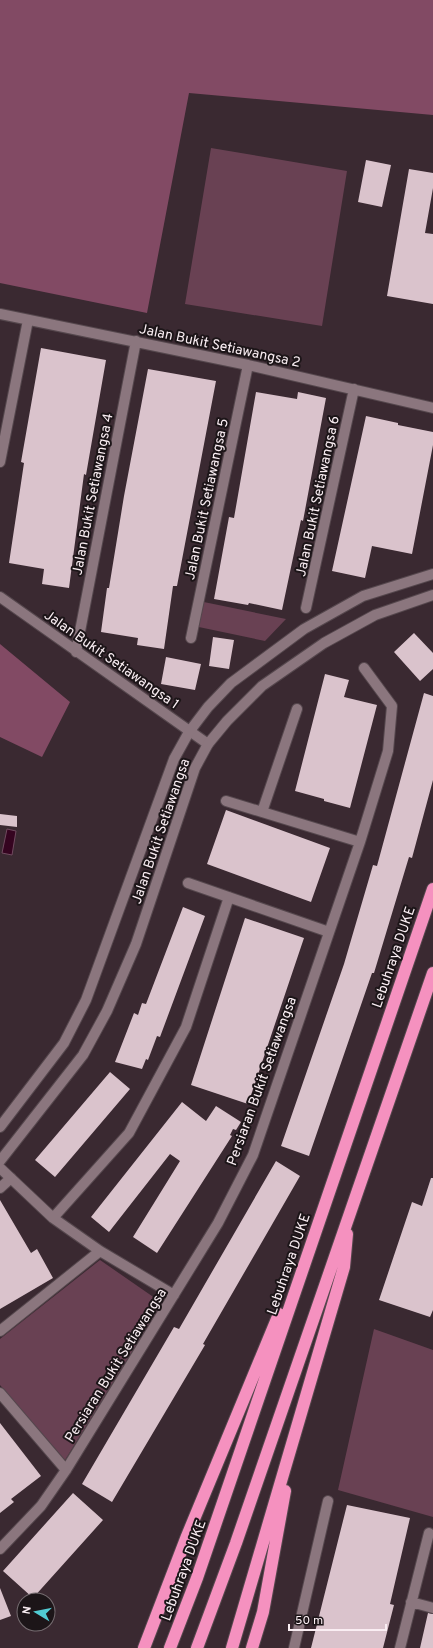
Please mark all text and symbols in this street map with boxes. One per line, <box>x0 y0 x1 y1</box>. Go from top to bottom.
street label: Jalan Bukit Setiawangsa 2 <box>138 321 302 372</box>
street label: Jalan Bukit Setiawangsa 4 <box>69 412 118 577</box>
street label: Jalan Bukit Setiawangsa 6 <box>293 414 344 578</box>
street label: Jalan Bukit Setiawangsa 5 <box>182 417 233 582</box>
street label: Jalan Bukit Setiawangsa 1 <box>40 607 182 713</box>
street label: Jalan Bukit Setiawangsa <box>129 757 194 906</box>
street label: Lebuhraya DUKE <box>369 904 420 1010</box>
street label: Persiaran Bukit Setiawangsa <box>224 995 301 1168</box>
street label: Lebuhraya DUKE <box>264 1211 315 1317</box>
street label: Persiaran Bukit Setiawangsa <box>62 1286 171 1446</box>
street label: Lebuhraya DUKE <box>158 1518 211 1623</box>
north arrow <box>16 1592 56 1632</box>
text: N <box>20 1605 35 1616</box>
scale bar <box>289 1606 386 1632</box>
text: 50 m <box>295 1613 323 1629</box>

